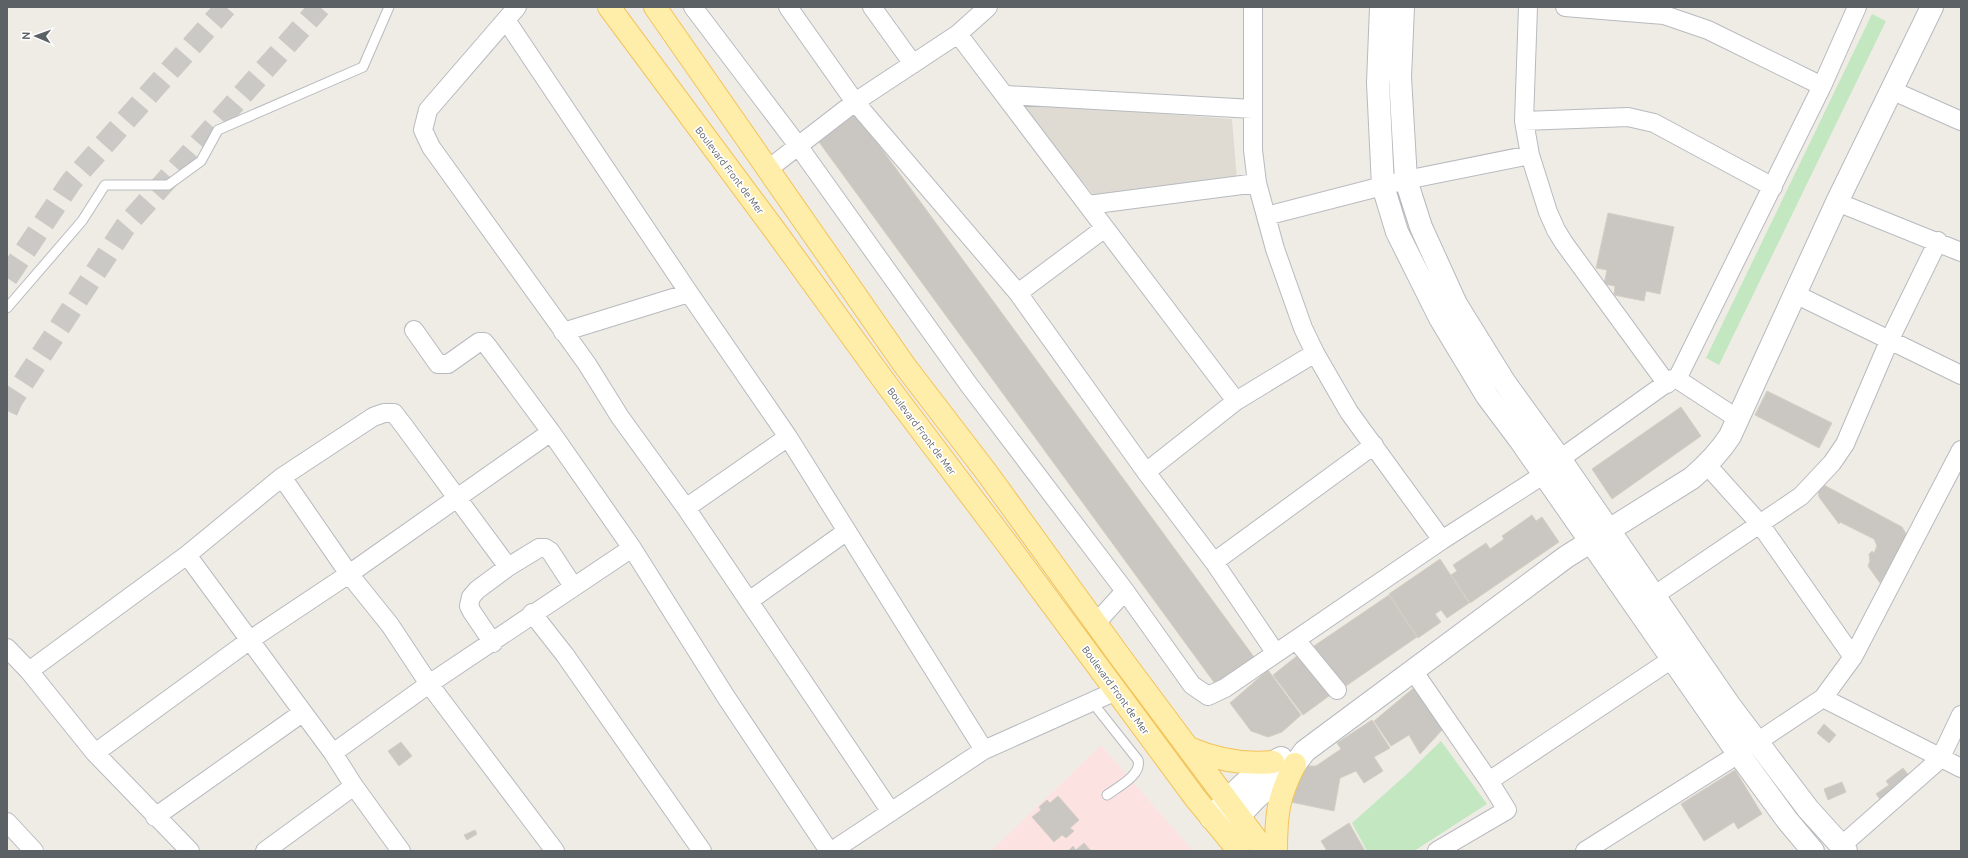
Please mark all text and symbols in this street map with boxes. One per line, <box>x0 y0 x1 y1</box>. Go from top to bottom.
north arrow <box>16 16 56 56</box>
text: N <box>20 31 32 40</box>
street label: Boulevard Front de Mer <box>693 125 766 216</box>
street label: Boulevard Front de Mer <box>885 386 958 477</box>
street label: Boulevard Front de Mer <box>1080 644 1151 737</box>

